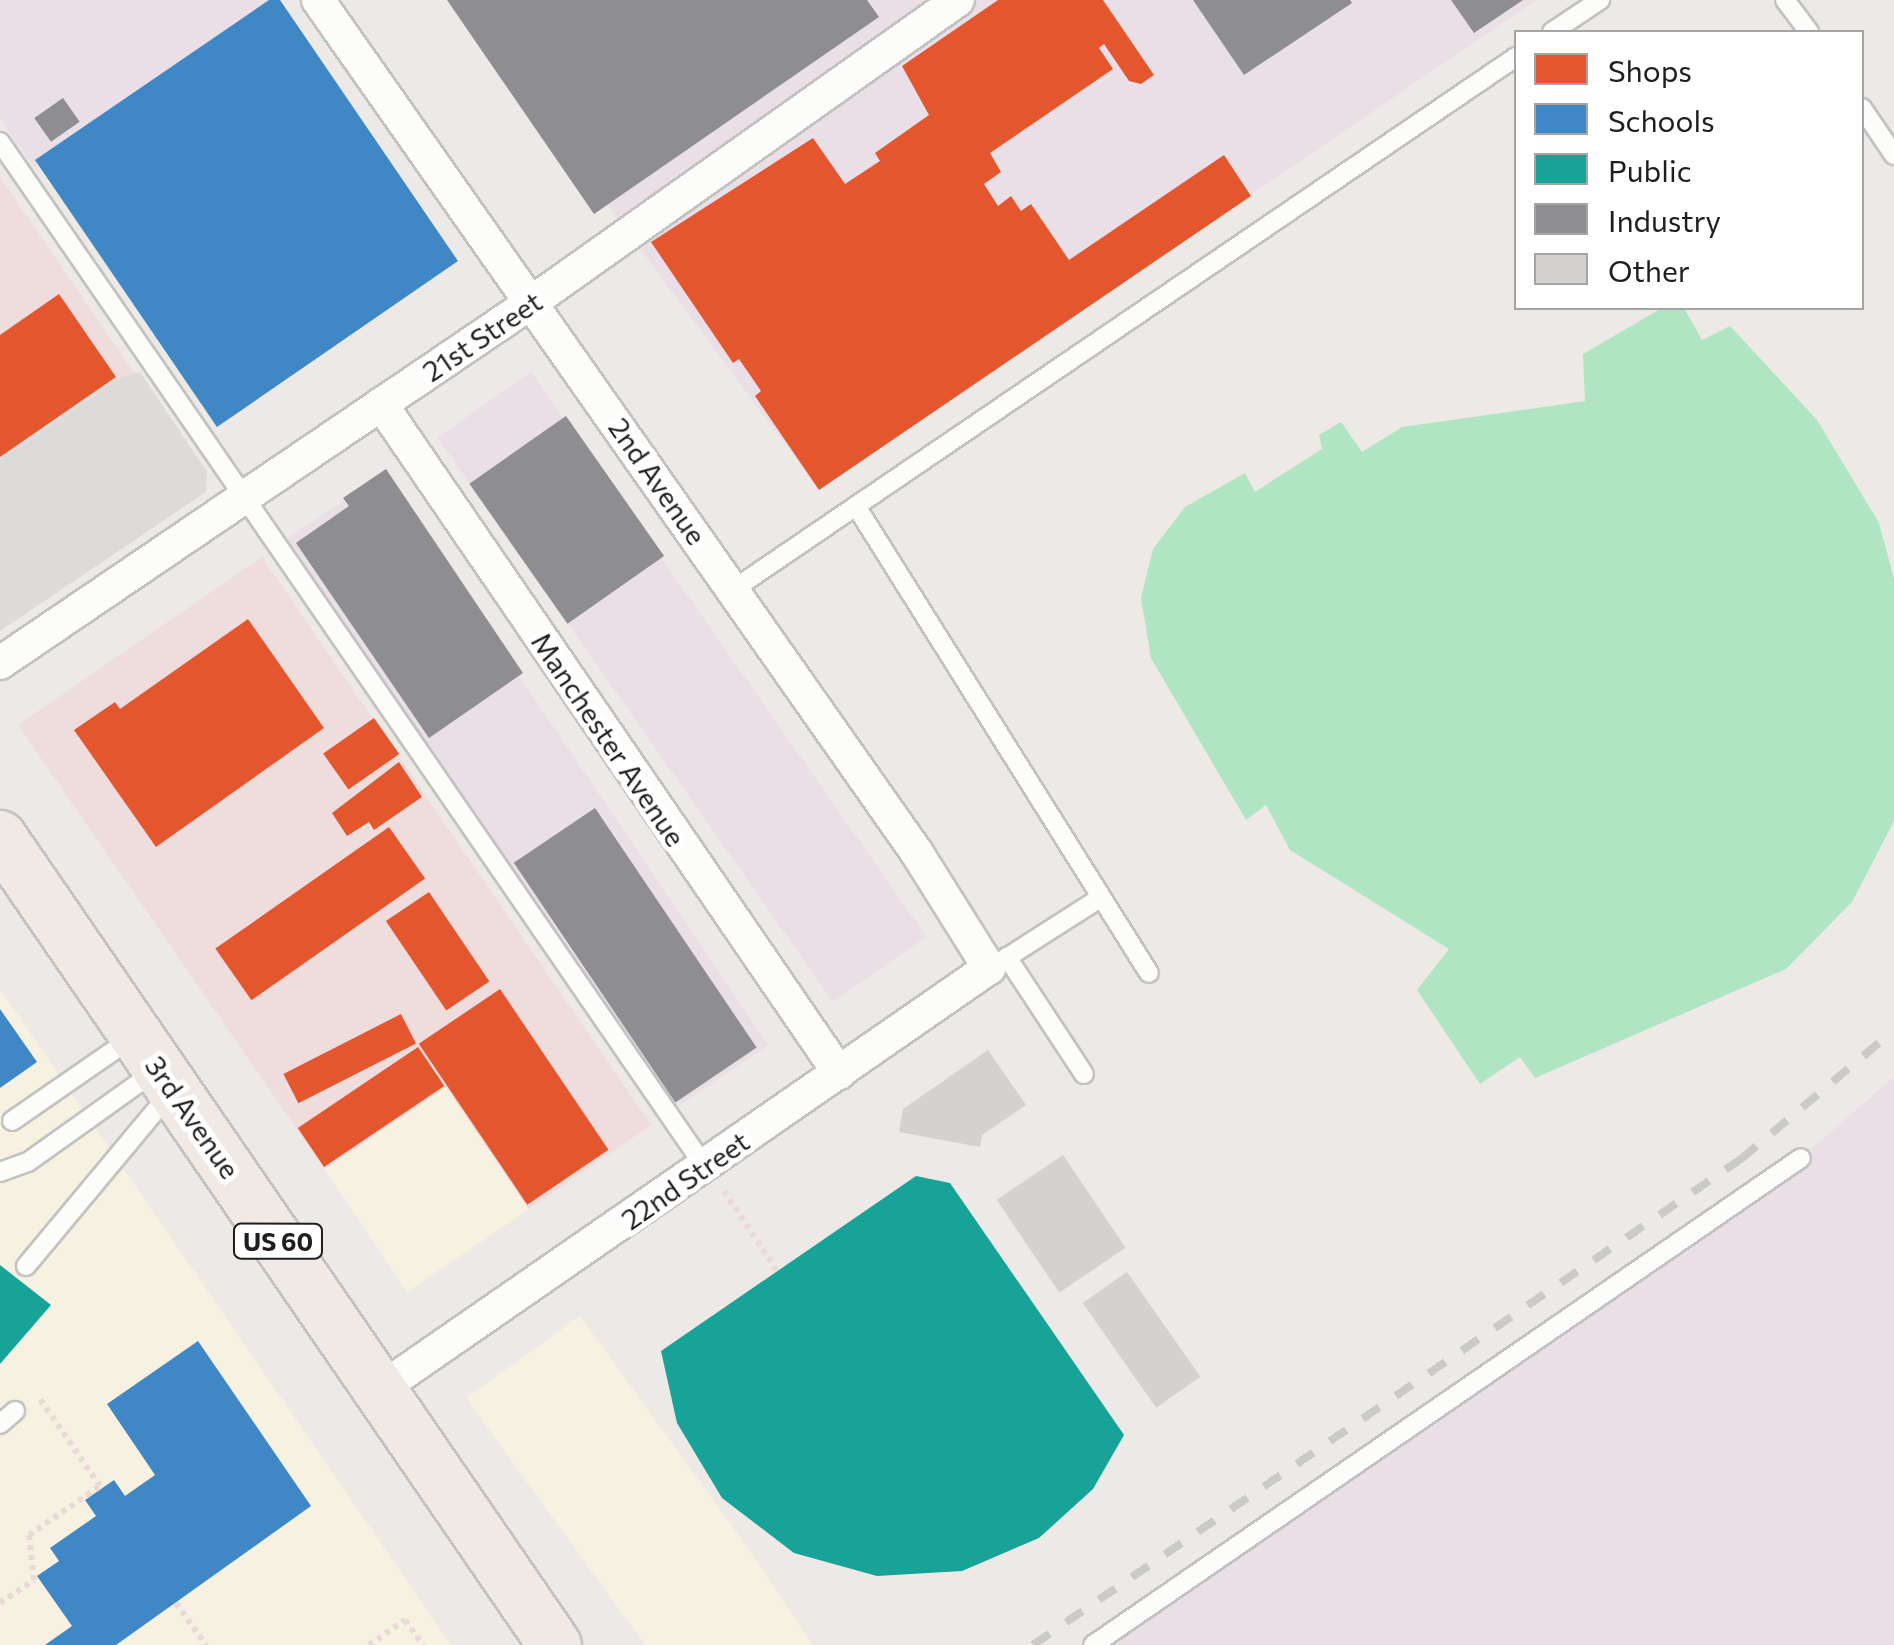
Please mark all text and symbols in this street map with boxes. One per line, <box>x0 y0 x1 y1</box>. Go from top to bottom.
legend <box>1514 30 1864 310</box>
text: Shops <box>1608 51 1692 88</box>
text: Schools <box>1608 101 1715 138</box>
text: Public <box>1608 151 1692 188</box>
text: Industry <box>1608 201 1721 238</box>
text: Other <box>1608 251 1690 288</box>
street label: 21st Street <box>416 284 548 388</box>
street label: 2nd Avenue <box>602 411 714 551</box>
street label: Manchester Avenue <box>525 626 693 852</box>
street label: 3rd Avenue <box>139 1049 247 1185</box>
street label: 22nd Street <box>615 1124 755 1236</box>
road number: US 60 <box>230 1221 326 1261</box>

